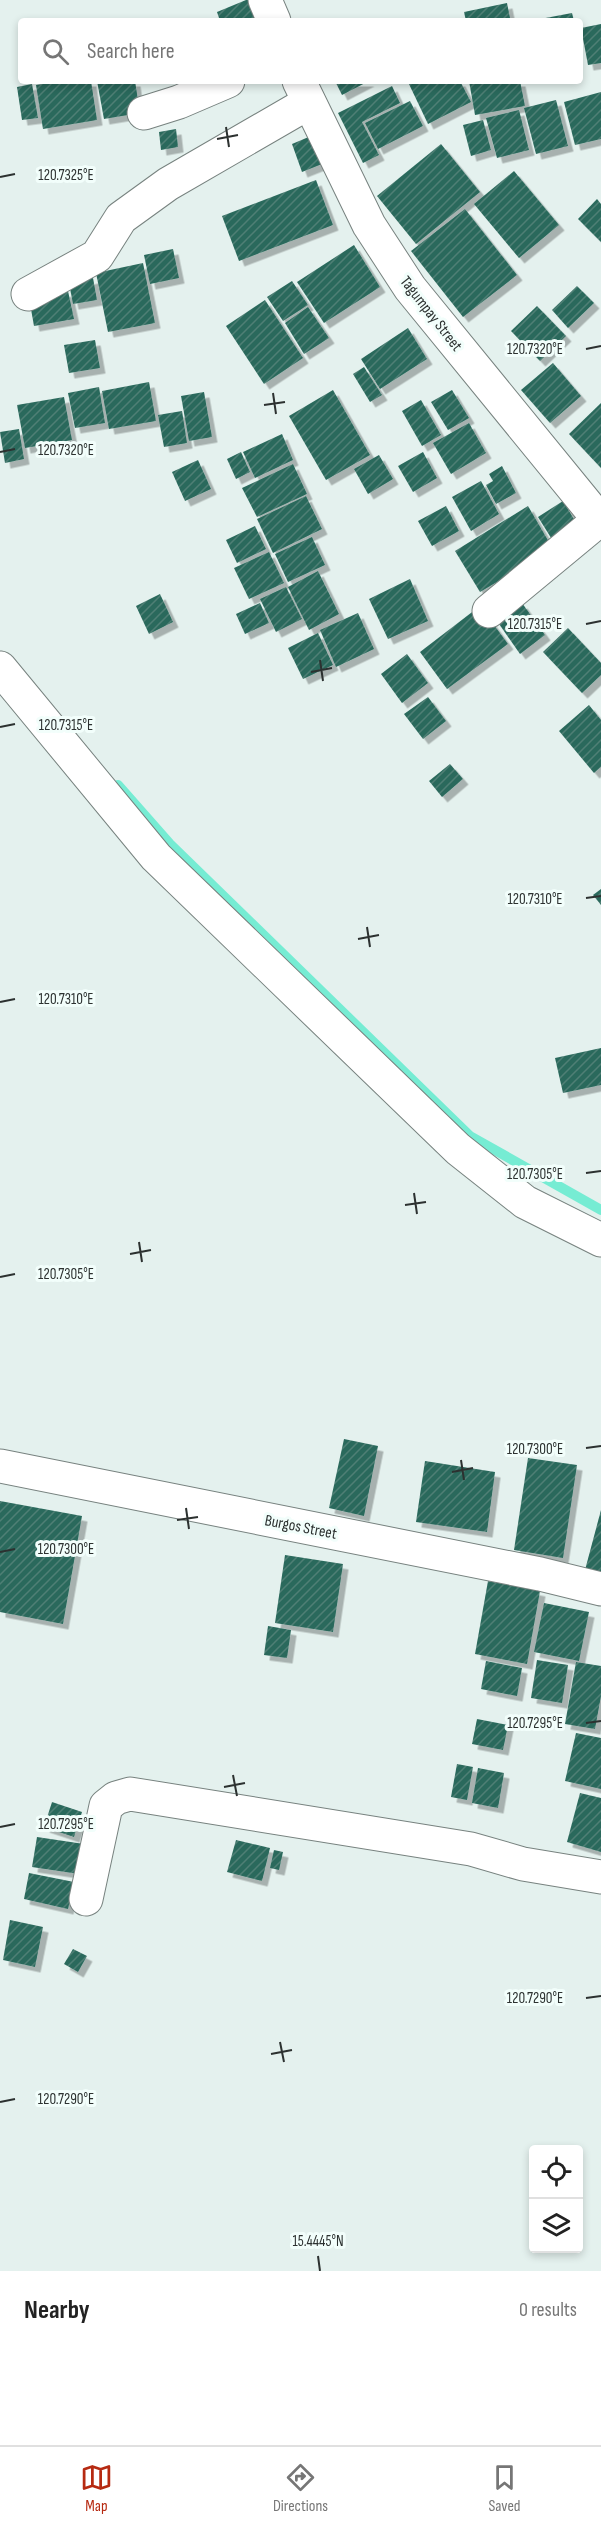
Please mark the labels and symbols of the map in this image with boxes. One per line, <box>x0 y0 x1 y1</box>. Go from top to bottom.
text: 120.7325°E <box>38 166 94 185</box>
street label: Tagumpay Street <box>396 273 466 355</box>
text: 120.7320°E <box>507 340 563 359</box>
text: 120.7320°E <box>38 441 94 460</box>
text: 120.7315°E <box>508 615 562 634</box>
text: 120.7315°E <box>39 716 93 735</box>
text: 120.7310°E <box>507 890 563 909</box>
text: 120.7310°E <box>38 990 94 1009</box>
text: 120.7305°E <box>507 1165 563 1184</box>
text: 120.7305°E <box>38 1265 94 1284</box>
text: 120.7300°E <box>507 1440 563 1459</box>
street label: Burgos Street <box>263 1511 338 1544</box>
text: 120.7300°E <box>38 1540 94 1559</box>
text: 120.7295°E <box>507 1714 563 1733</box>
text: 120.7295°E <box>38 1815 94 1834</box>
text: 120.7290°E <box>507 1989 563 2008</box>
text: 120.7290°E <box>38 2090 94 2109</box>
text: 15.4445°N <box>292 2232 344 2251</box>

